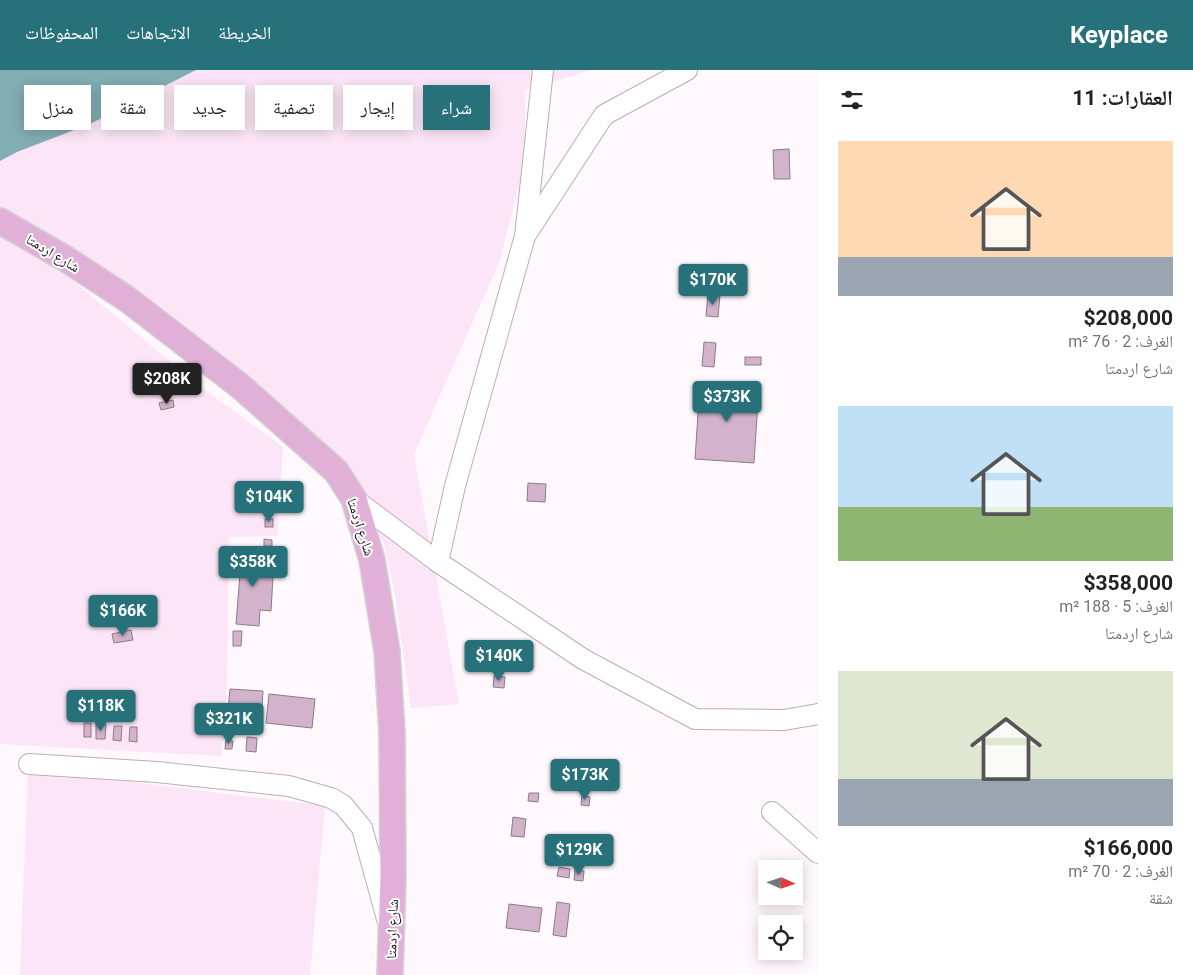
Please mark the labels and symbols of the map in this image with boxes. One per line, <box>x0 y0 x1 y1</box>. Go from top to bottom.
street label: شارع اردمتا <box>22 231 83 277</box>
pin: $170K <box>678 264 748 306</box>
pin: $208K <box>132 362 202 405</box>
pin: $373K <box>692 380 762 423</box>
pin: $104K <box>234 480 304 523</box>
street label: شارع اردمتا <box>342 496 378 558</box>
pin: $358K <box>218 546 288 588</box>
pin: $166K <box>88 594 158 637</box>
pin: $140K <box>464 640 534 682</box>
pin: $118K <box>66 690 136 732</box>
pin: $321K <box>194 702 264 745</box>
pin: $173K <box>550 758 620 801</box>
pin: $129K <box>544 834 614 876</box>
north arrow <box>758 860 802 905</box>
street label: شارع اردمتا <box>383 899 403 959</box>

